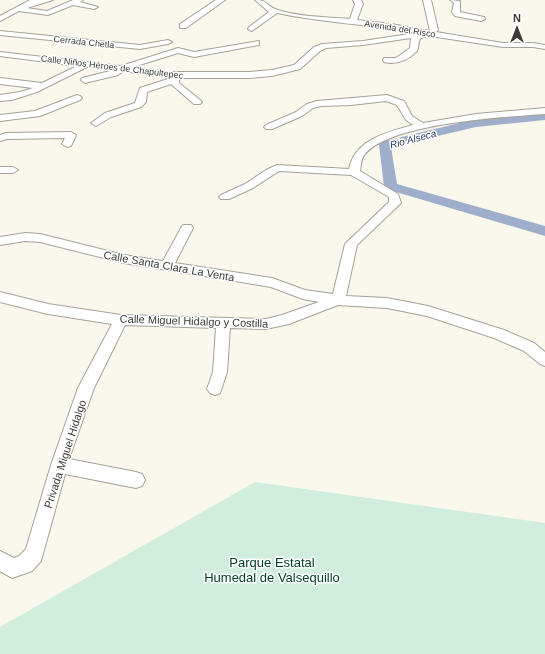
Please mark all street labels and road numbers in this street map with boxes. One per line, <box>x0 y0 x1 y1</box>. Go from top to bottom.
street label: Avenida del Risco <box>364 18 436 40</box>
street label: Cerrada Chetla <box>53 34 115 50</box>
street label: Calle Niños Héroes de Chapultepec <box>40 53 184 81</box>
street label: Calle Santa Clara La Venta <box>103 249 236 284</box>
street label: Calle Miguel Hidalgo y Costilla <box>120 312 269 330</box>
street label: Privada Miguel Hidalgo <box>42 398 88 510</box>

